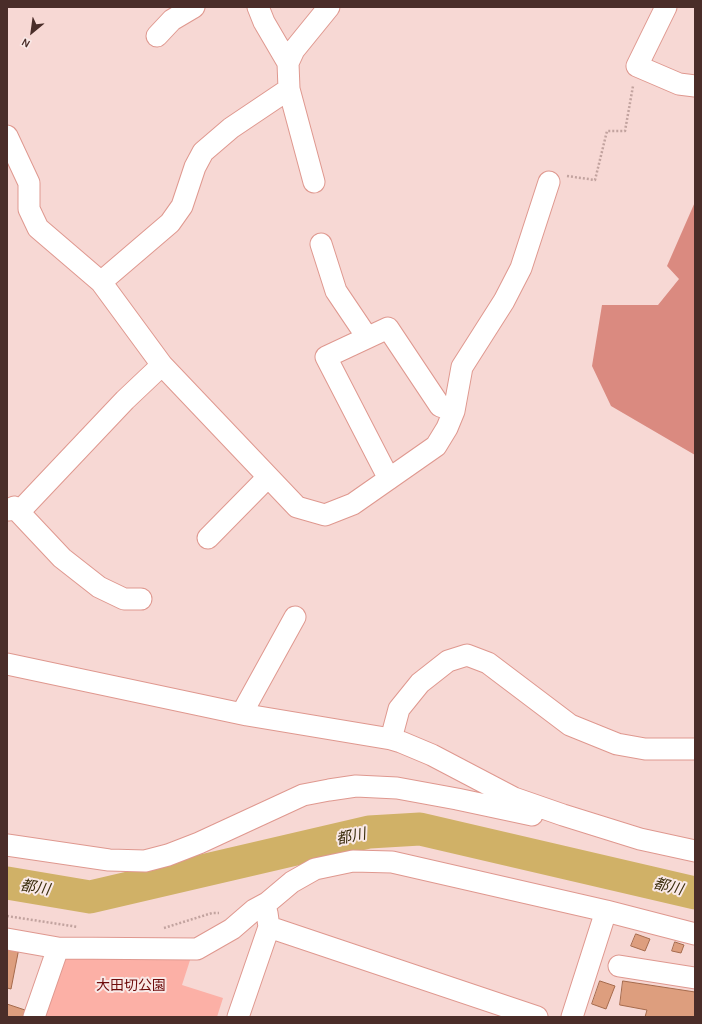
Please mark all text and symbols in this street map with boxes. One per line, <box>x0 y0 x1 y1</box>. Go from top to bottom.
north arrow <box>12 12 52 52</box>
text: N <box>19 35 33 51</box>
water label: 都川 <box>334 825 368 849</box>
water label: 都川 <box>651 875 685 899</box>
water label: 都川 <box>19 877 51 899</box>
park label: 大田切公園 <box>96 978 166 994</box>

